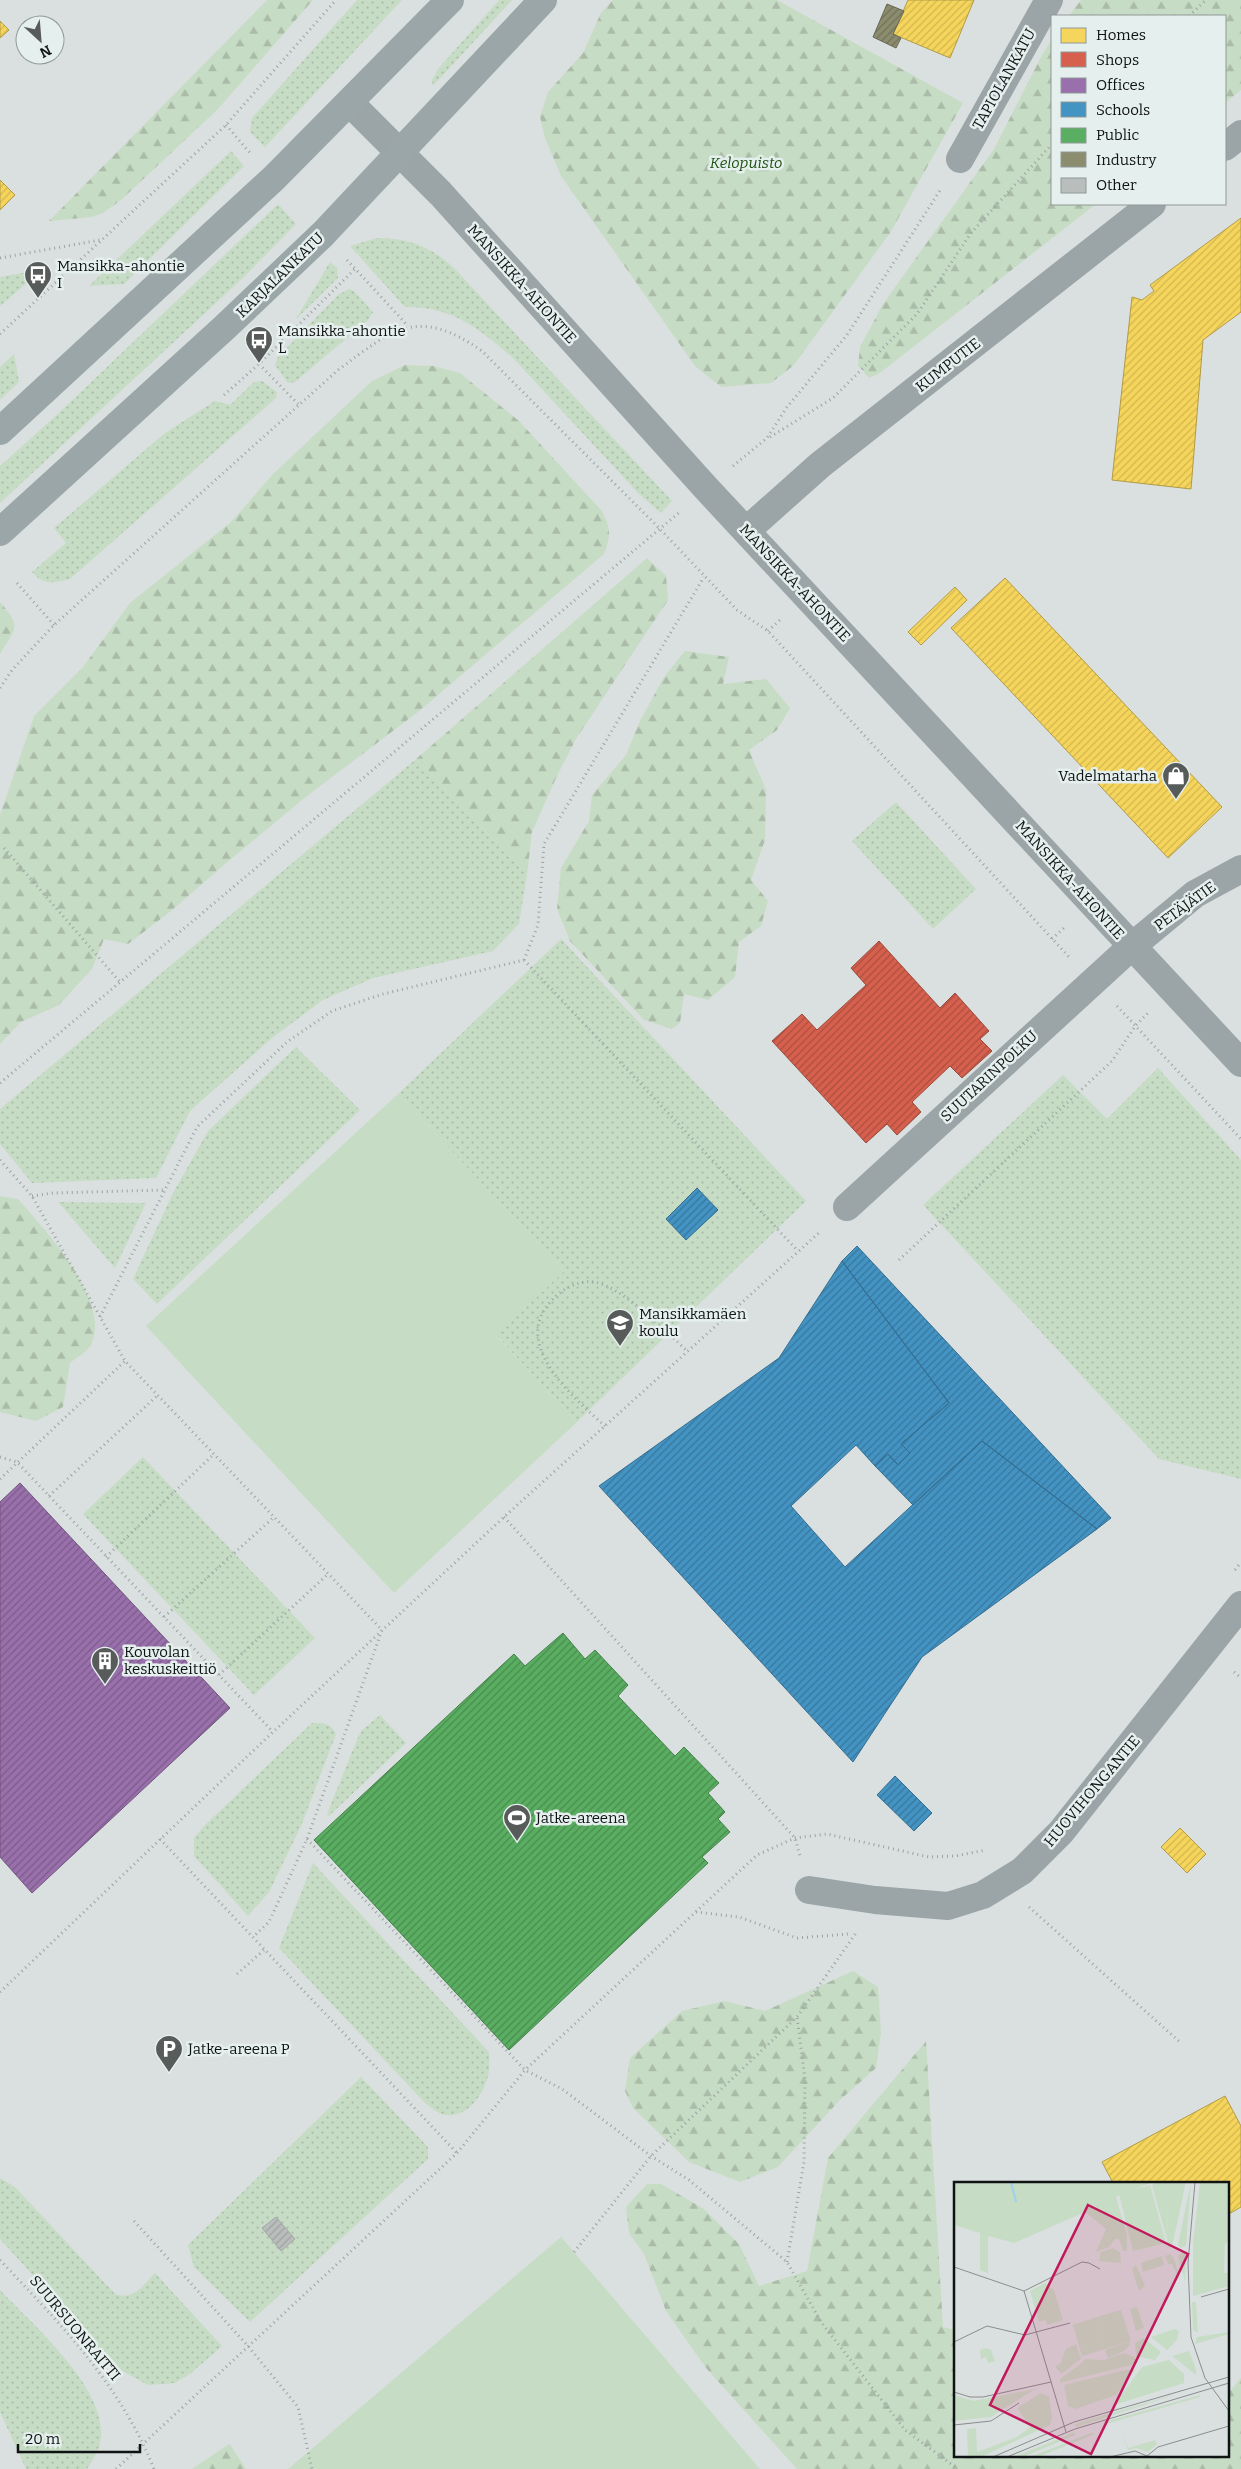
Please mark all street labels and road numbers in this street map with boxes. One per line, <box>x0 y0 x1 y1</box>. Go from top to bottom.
street label: TAPIOLANKATU <box>969 25 1039 133</box>
street label: MANSIKKA-AHONTIE <box>464 221 580 347</box>
street label: KARJALANKATU <box>233 229 327 321</box>
street label: KUMPUTIE <box>912 334 984 396</box>
street label: MANSIKKA-AHONTIE <box>736 521 854 645</box>
street label: MANSIKKA-AHONTIE <box>1012 817 1128 943</box>
street label: PETÄJÄTIE <box>1151 878 1219 934</box>
street label: SUUTARINPOLKU <box>937 1027 1041 1125</box>
street label: HUOVIHONGANTIE <box>1040 1732 1144 1850</box>
street label: SUURSUONRAITTI <box>26 2272 124 2384</box>

